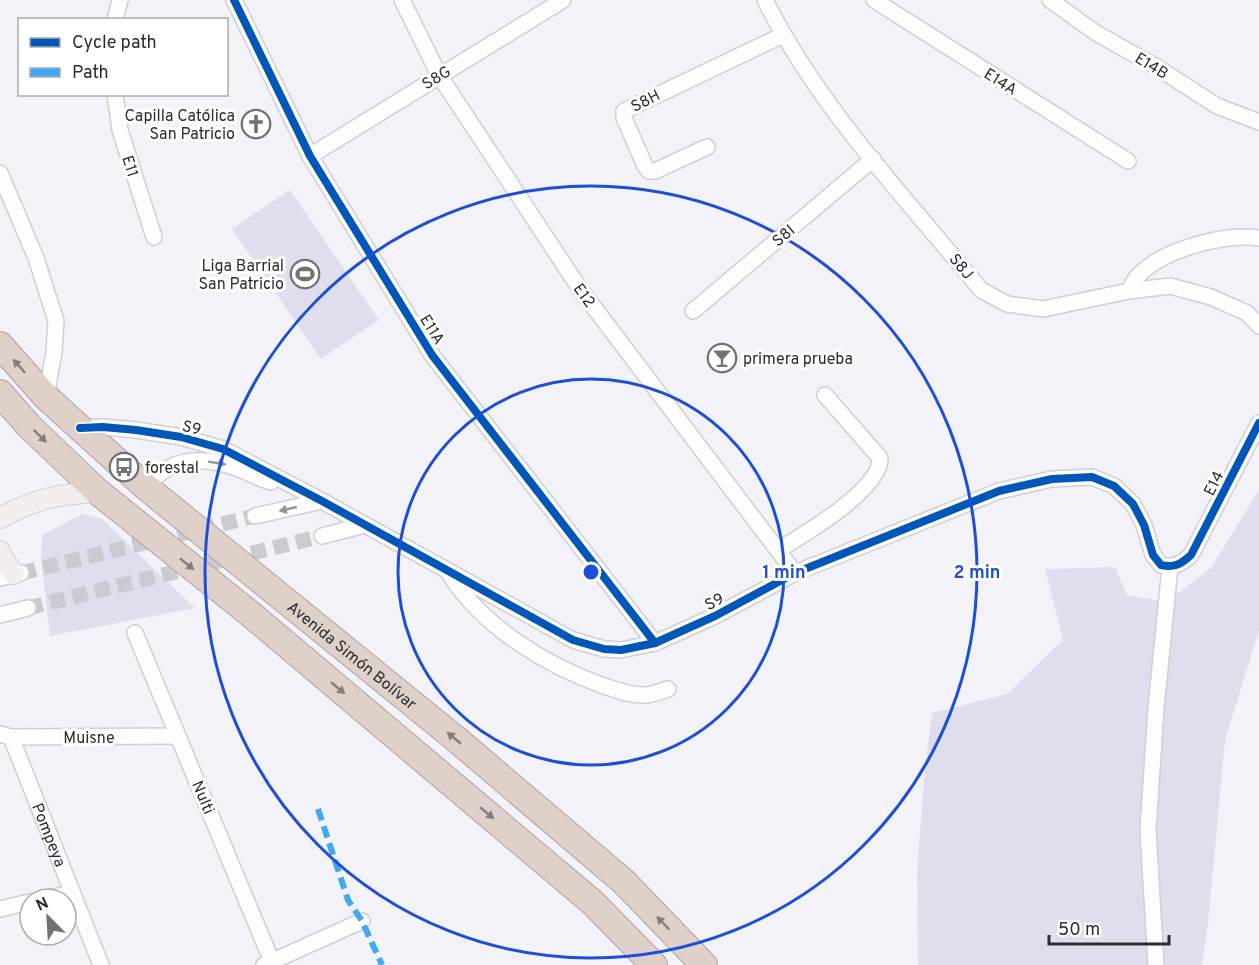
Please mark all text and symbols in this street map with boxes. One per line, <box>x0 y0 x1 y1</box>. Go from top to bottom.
legend <box>18 18 228 96</box>
text: Cycle path <box>72 32 157 55</box>
street label: E14B <box>1131 49 1171 84</box>
text: Path <box>72 62 109 85</box>
street label: S8G <box>419 62 455 95</box>
street label: E14A <box>979 65 1021 101</box>
street label: S8H <box>628 86 664 118</box>
place label: Capilla Católica San Patricio <box>125 107 235 145</box>
church icon: Capilla Católica San Patricio <box>240 108 272 140</box>
street label: E11 <box>116 153 142 180</box>
street label: S8I <box>769 221 800 252</box>
street label: S8J <box>944 250 977 284</box>
place label: Liga Barrial San Patricio <box>198 257 284 295</box>
sports icon: Liga Barrial San Patricio <box>289 258 321 290</box>
street label: E12 <box>568 280 599 312</box>
street label: E11A <box>414 311 448 349</box>
bar icon: primera prueba <box>706 342 738 374</box>
place label: primera prueba <box>743 350 853 370</box>
one-way arrow <box>13 359 26 374</box>
street label: S9 <box>180 417 203 441</box>
one-way arrow <box>32 429 47 443</box>
bus stop icon: forestal <box>108 451 140 483</box>
place label: forestal <box>145 459 199 479</box>
one-way arrow <box>207 459 226 468</box>
street label: E14 <box>1200 468 1229 500</box>
one-way arrow <box>279 504 298 514</box>
one-way arrow <box>179 557 195 570</box>
centre of rings <box>581 562 601 582</box>
text: 1 min <box>762 562 806 585</box>
text: 2 min <box>953 562 1001 585</box>
street label: S9 <box>702 589 728 616</box>
street label: Avenida Simón Bolívar <box>282 598 420 715</box>
one-way arrow <box>330 681 345 693</box>
street label: Muisne <box>63 729 115 749</box>
one-way arrow <box>447 732 462 745</box>
street label: Nulti <box>186 778 218 817</box>
street label: Pompeya <box>26 801 69 870</box>
one-way arrow <box>479 806 494 819</box>
north arrow <box>18 887 78 947</box>
text: N <box>33 894 52 917</box>
scale bar <box>1049 908 1169 946</box>
one-way arrow <box>657 916 671 930</box>
text: 50 m <box>1058 919 1100 942</box>

